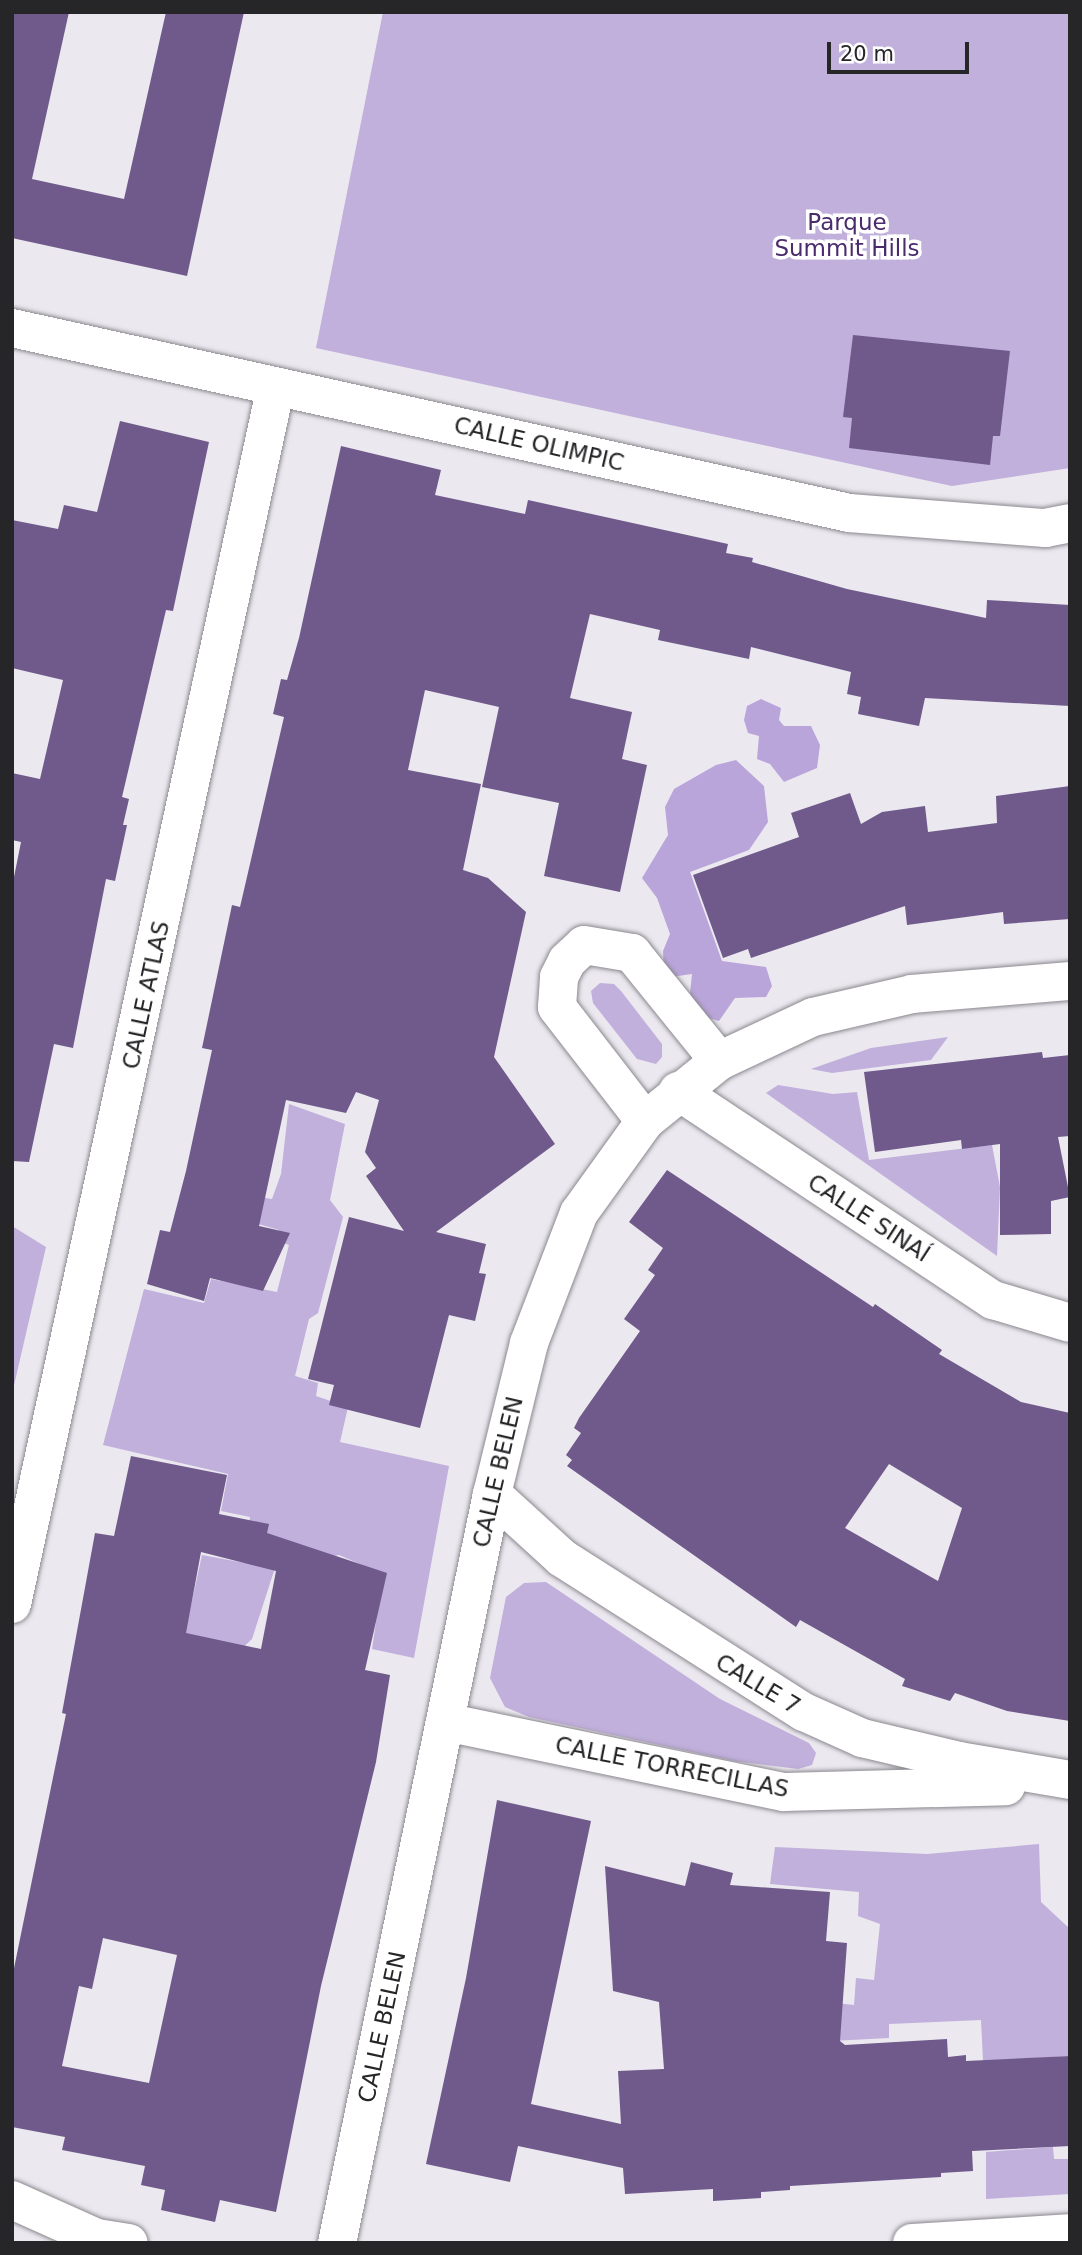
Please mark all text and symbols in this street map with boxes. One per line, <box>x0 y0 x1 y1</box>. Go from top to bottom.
scale bar <box>830 28 972 72</box>
text: 20 m <box>840 42 894 66</box>
park label: Parque Summit Hills <box>774 208 920 262</box>
street label: CALLE OLIMPIC <box>451 411 627 477</box>
street label: CALLE ATLAS <box>117 918 175 1072</box>
street label: CALLE SINAÍ <box>803 1168 935 1268</box>
street label: CALLE BELEN <box>467 1394 529 1550</box>
street label: CALLE 7 <box>711 1648 805 1720</box>
street label: CALLE TORRECILLAS <box>553 1731 791 1803</box>
street label: CALLE BELEN <box>352 1949 412 2105</box>

